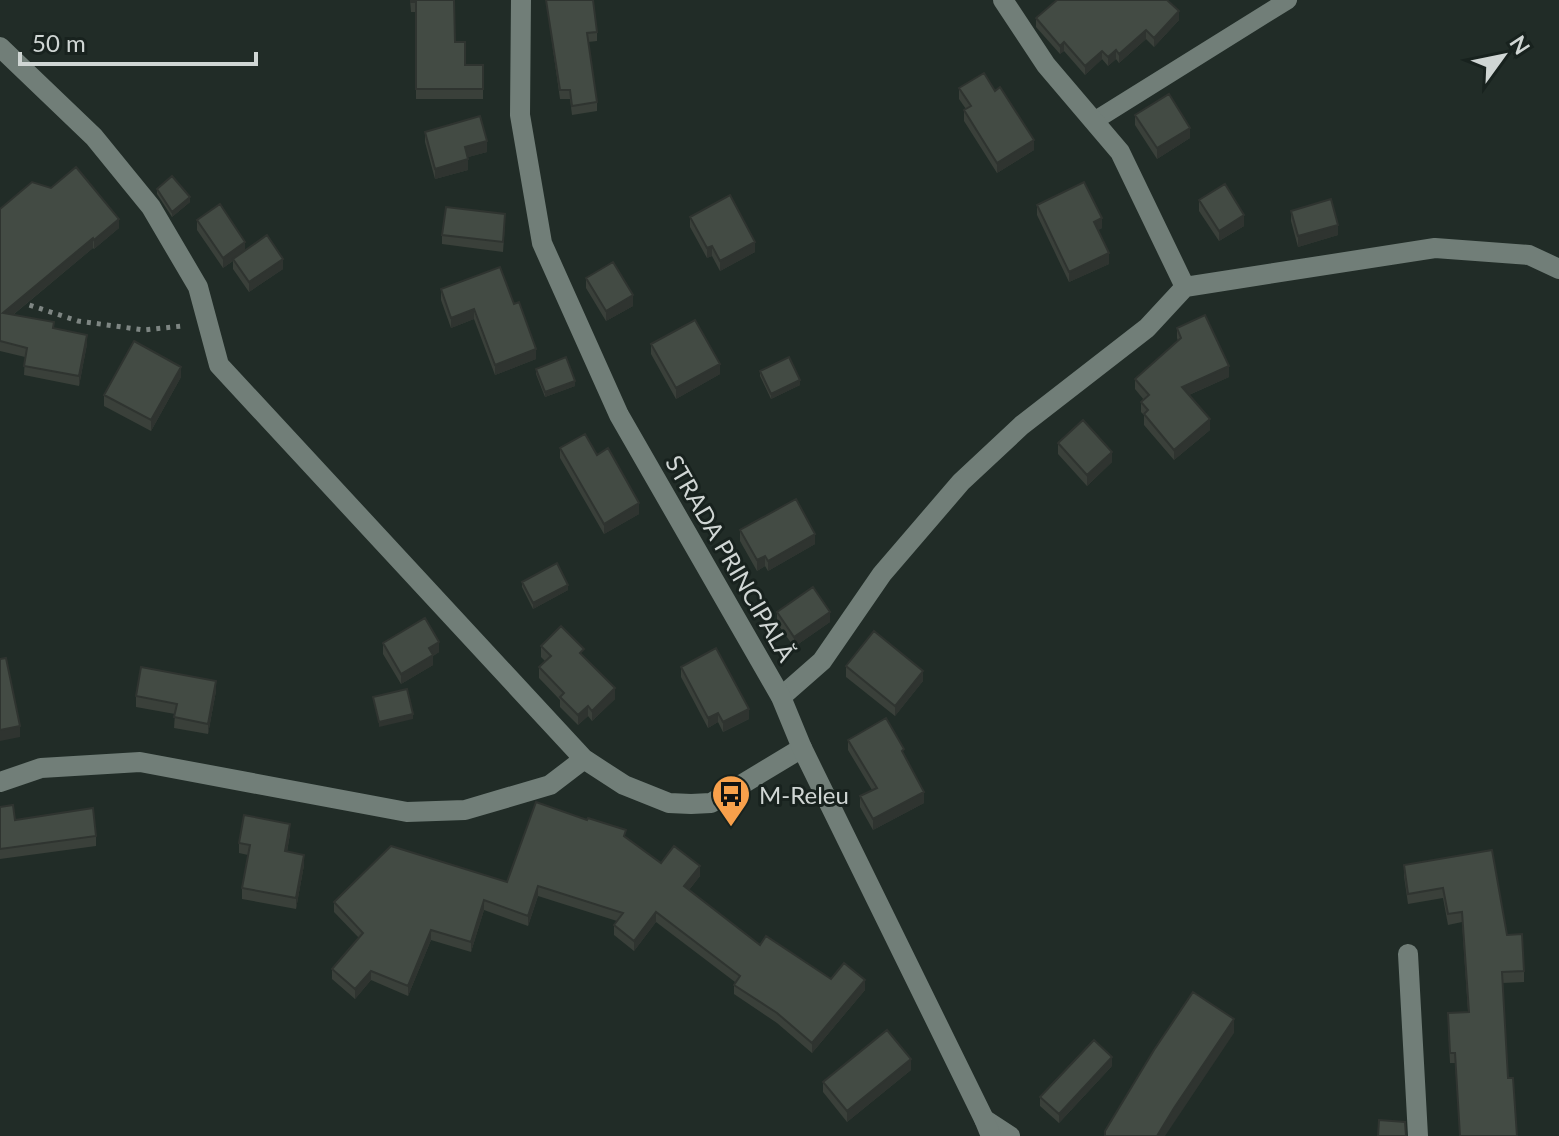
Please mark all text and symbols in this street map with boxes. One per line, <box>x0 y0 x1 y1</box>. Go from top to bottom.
scale bar <box>20 16 256 66</box>
north arrow <box>1463 16 1543 96</box>
text: 50 m <box>32 28 86 57</box>
text: N <box>1504 30 1536 59</box>
street label: STRADA PRINCIPALĂ <box>660 450 802 667</box>
bus stop icon: M-Releu <box>710 773 752 828</box>
place label: M-Releu <box>759 780 849 809</box>

